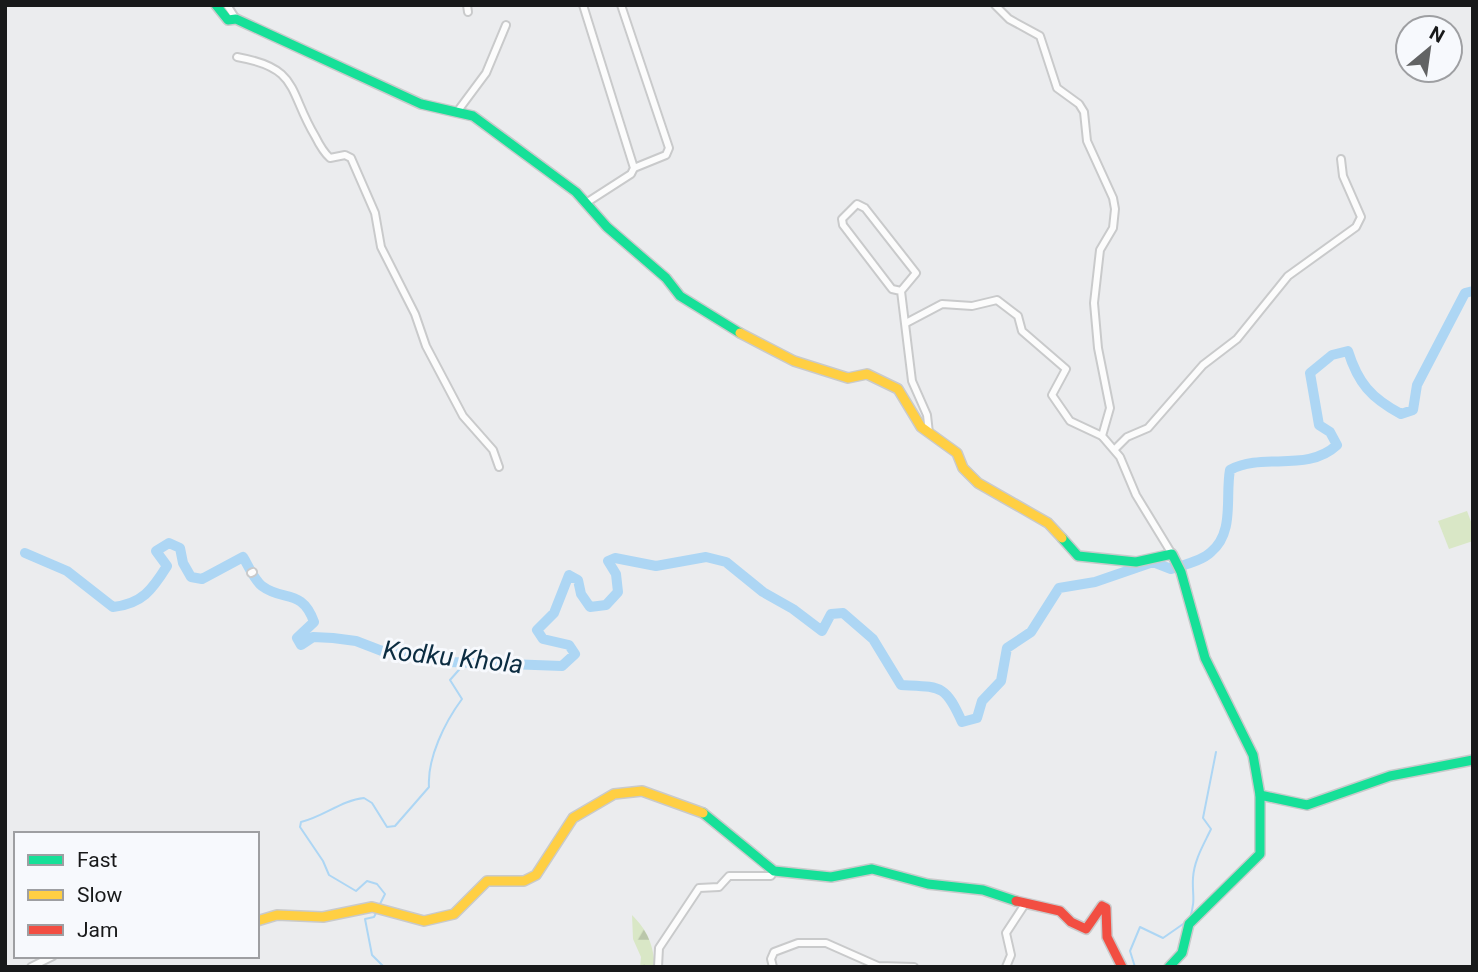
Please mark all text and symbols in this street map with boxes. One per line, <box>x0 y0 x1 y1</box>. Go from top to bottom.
north arrow <box>1394 14 1464 84</box>
text: N <box>1426 21 1448 48</box>
water label: Kodku Khola <box>381 635 525 679</box>
legend <box>14 832 259 958</box>
text: Fast <box>77 848 118 872</box>
text: Slow <box>77 883 123 907</box>
text: Jam <box>77 918 118 942</box>

